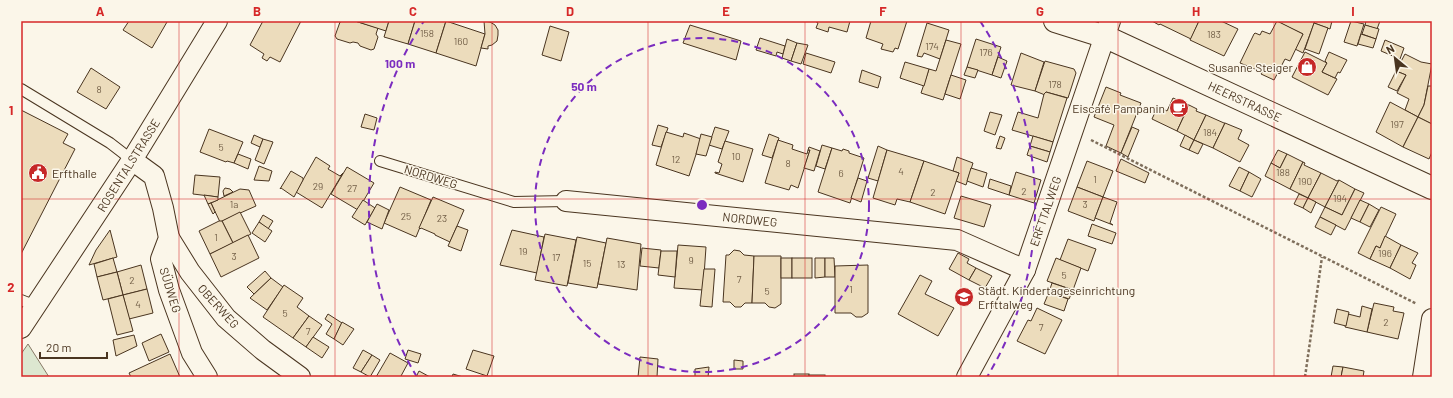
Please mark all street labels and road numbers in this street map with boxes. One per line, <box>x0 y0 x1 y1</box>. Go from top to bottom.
street label: HEERSTRASSE <box>1206 78 1284 124</box>
street label: ROSENTALSTRASSE <box>94 116 162 214</box>
street label: NORDWEG <box>403 161 459 191</box>
street label: ERFTTALWEG <box>1026 174 1064 248</box>
street label: NORDWEG <box>722 209 778 229</box>
street label: SÜDWEG <box>157 266 185 314</box>
street label: OBERWEG <box>196 281 242 331</box>

